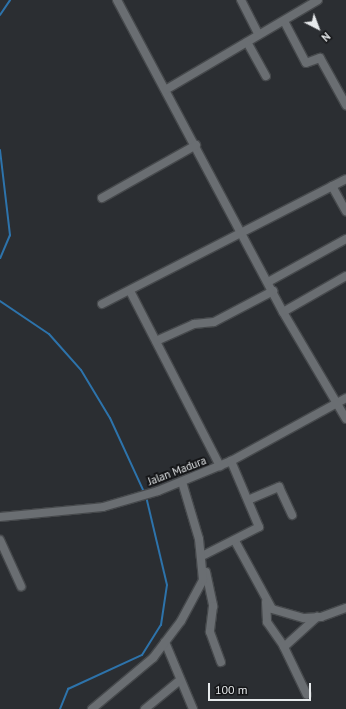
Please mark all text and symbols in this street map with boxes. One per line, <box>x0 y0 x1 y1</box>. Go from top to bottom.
north arrow <box>298 8 338 48</box>
text: N <box>319 29 333 45</box>
street label: Jalan Madura <box>146 454 208 488</box>
scale bar <box>210 675 313 701</box>
text: 100 m <box>215 682 248 697</box>

